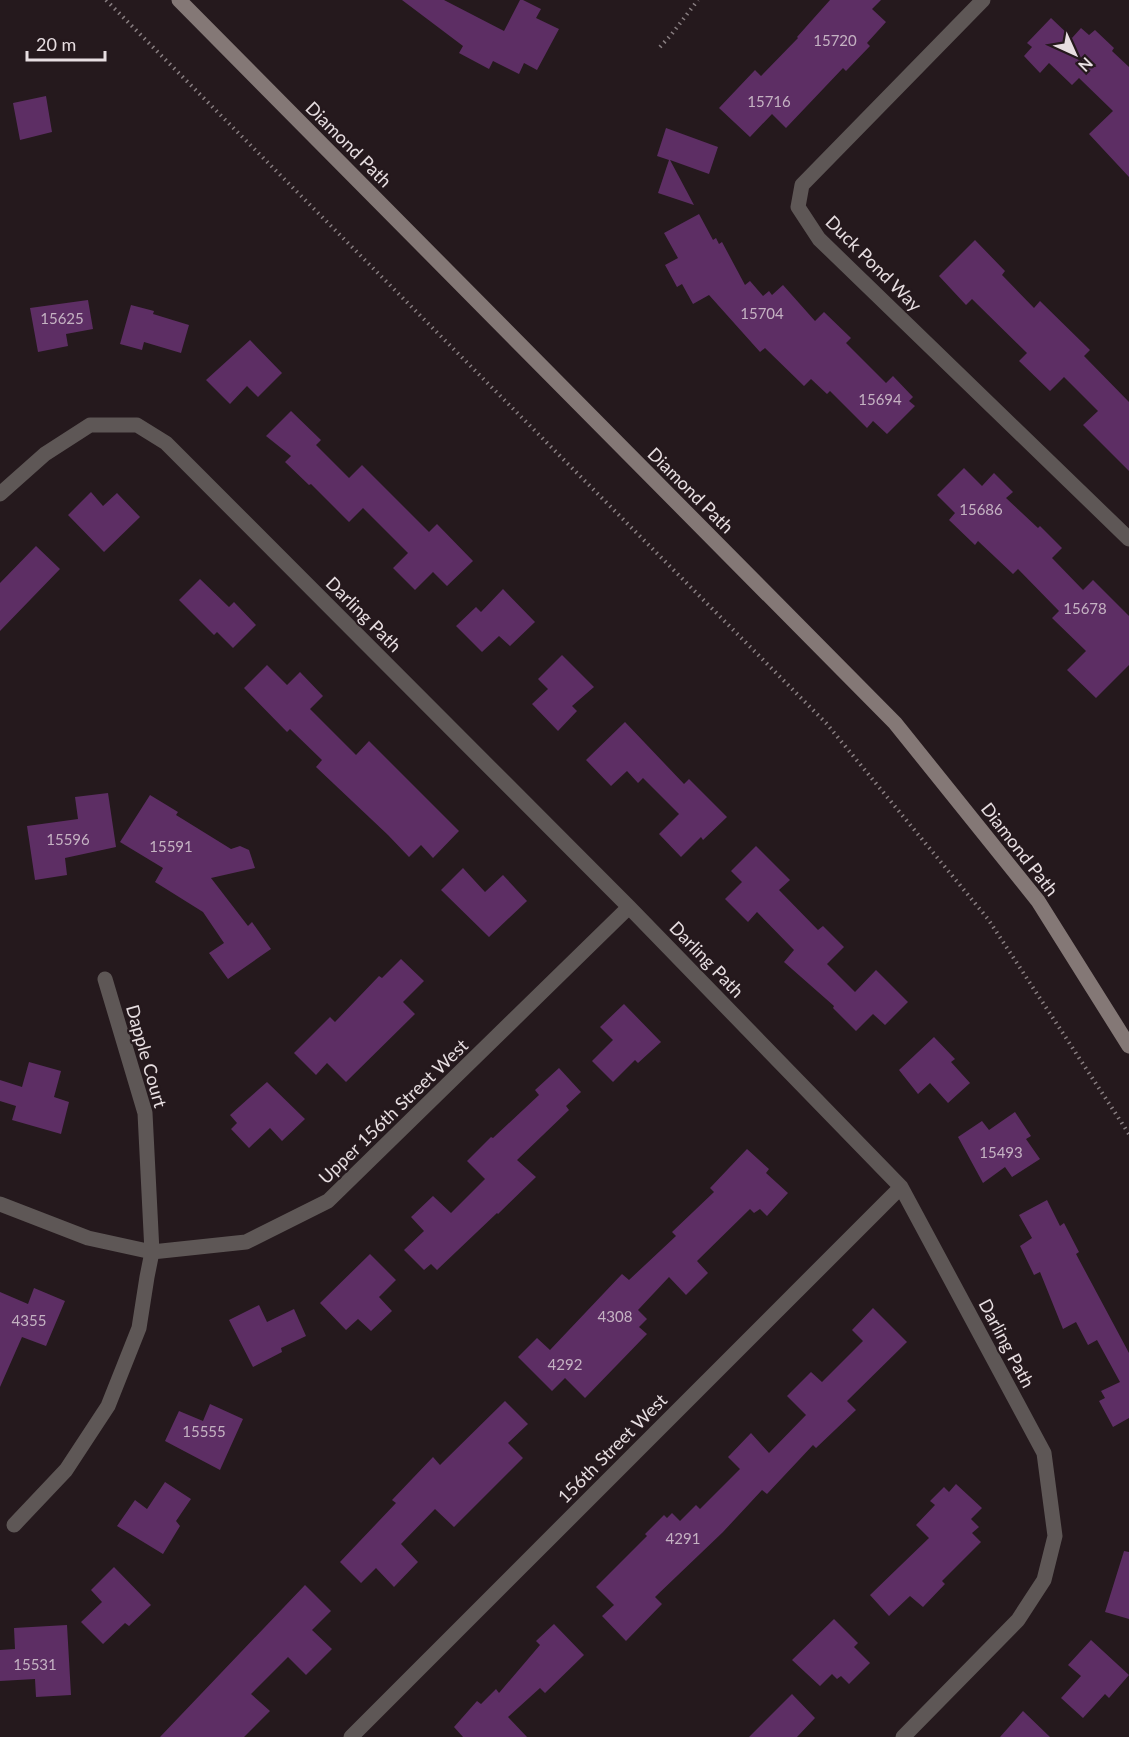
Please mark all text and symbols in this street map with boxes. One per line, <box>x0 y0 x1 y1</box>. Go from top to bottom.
scale bar <box>27 24 105 62</box>
north arrow <box>1045 24 1105 84</box>
house number: 15720 <box>813 31 857 49</box>
text: 20 m <box>36 33 76 55</box>
text: N <box>1075 54 1097 76</box>
house number: 15716 <box>747 92 791 110</box>
street label: Diamond Path <box>301 96 397 192</box>
street label: Duck Pond Way <box>821 210 927 316</box>
house number: 15704 <box>740 304 784 322</box>
house number: 15625 <box>40 309 84 327</box>
house number: 15694 <box>858 390 902 408</box>
street label: Diamond Path <box>643 442 739 538</box>
house number: 15686 <box>959 500 1003 518</box>
street label: Darling Path <box>322 572 406 656</box>
house number: 15678 <box>1063 599 1107 617</box>
street label: Diamond Path <box>977 798 1063 900</box>
house number: 15596 <box>46 830 90 848</box>
house number: 15591 <box>149 837 193 855</box>
street label: Darling Path <box>665 916 749 1002</box>
street label: Dapple Court <box>122 1002 172 1111</box>
street label: Upper 156th Street West <box>314 1034 473 1188</box>
house number: 15493 <box>979 1143 1023 1161</box>
street label: Darling Path <box>974 1295 1040 1391</box>
house number: 4308 <box>598 1307 632 1325</box>
house number: 4355 <box>12 1311 46 1329</box>
house number: 4292 <box>548 1355 582 1373</box>
street label: 156th Street West <box>553 1388 672 1507</box>
house number: 15555 <box>182 1422 226 1440</box>
house number: 4291 <box>666 1529 700 1547</box>
house number: 15531 <box>13 1655 57 1673</box>

